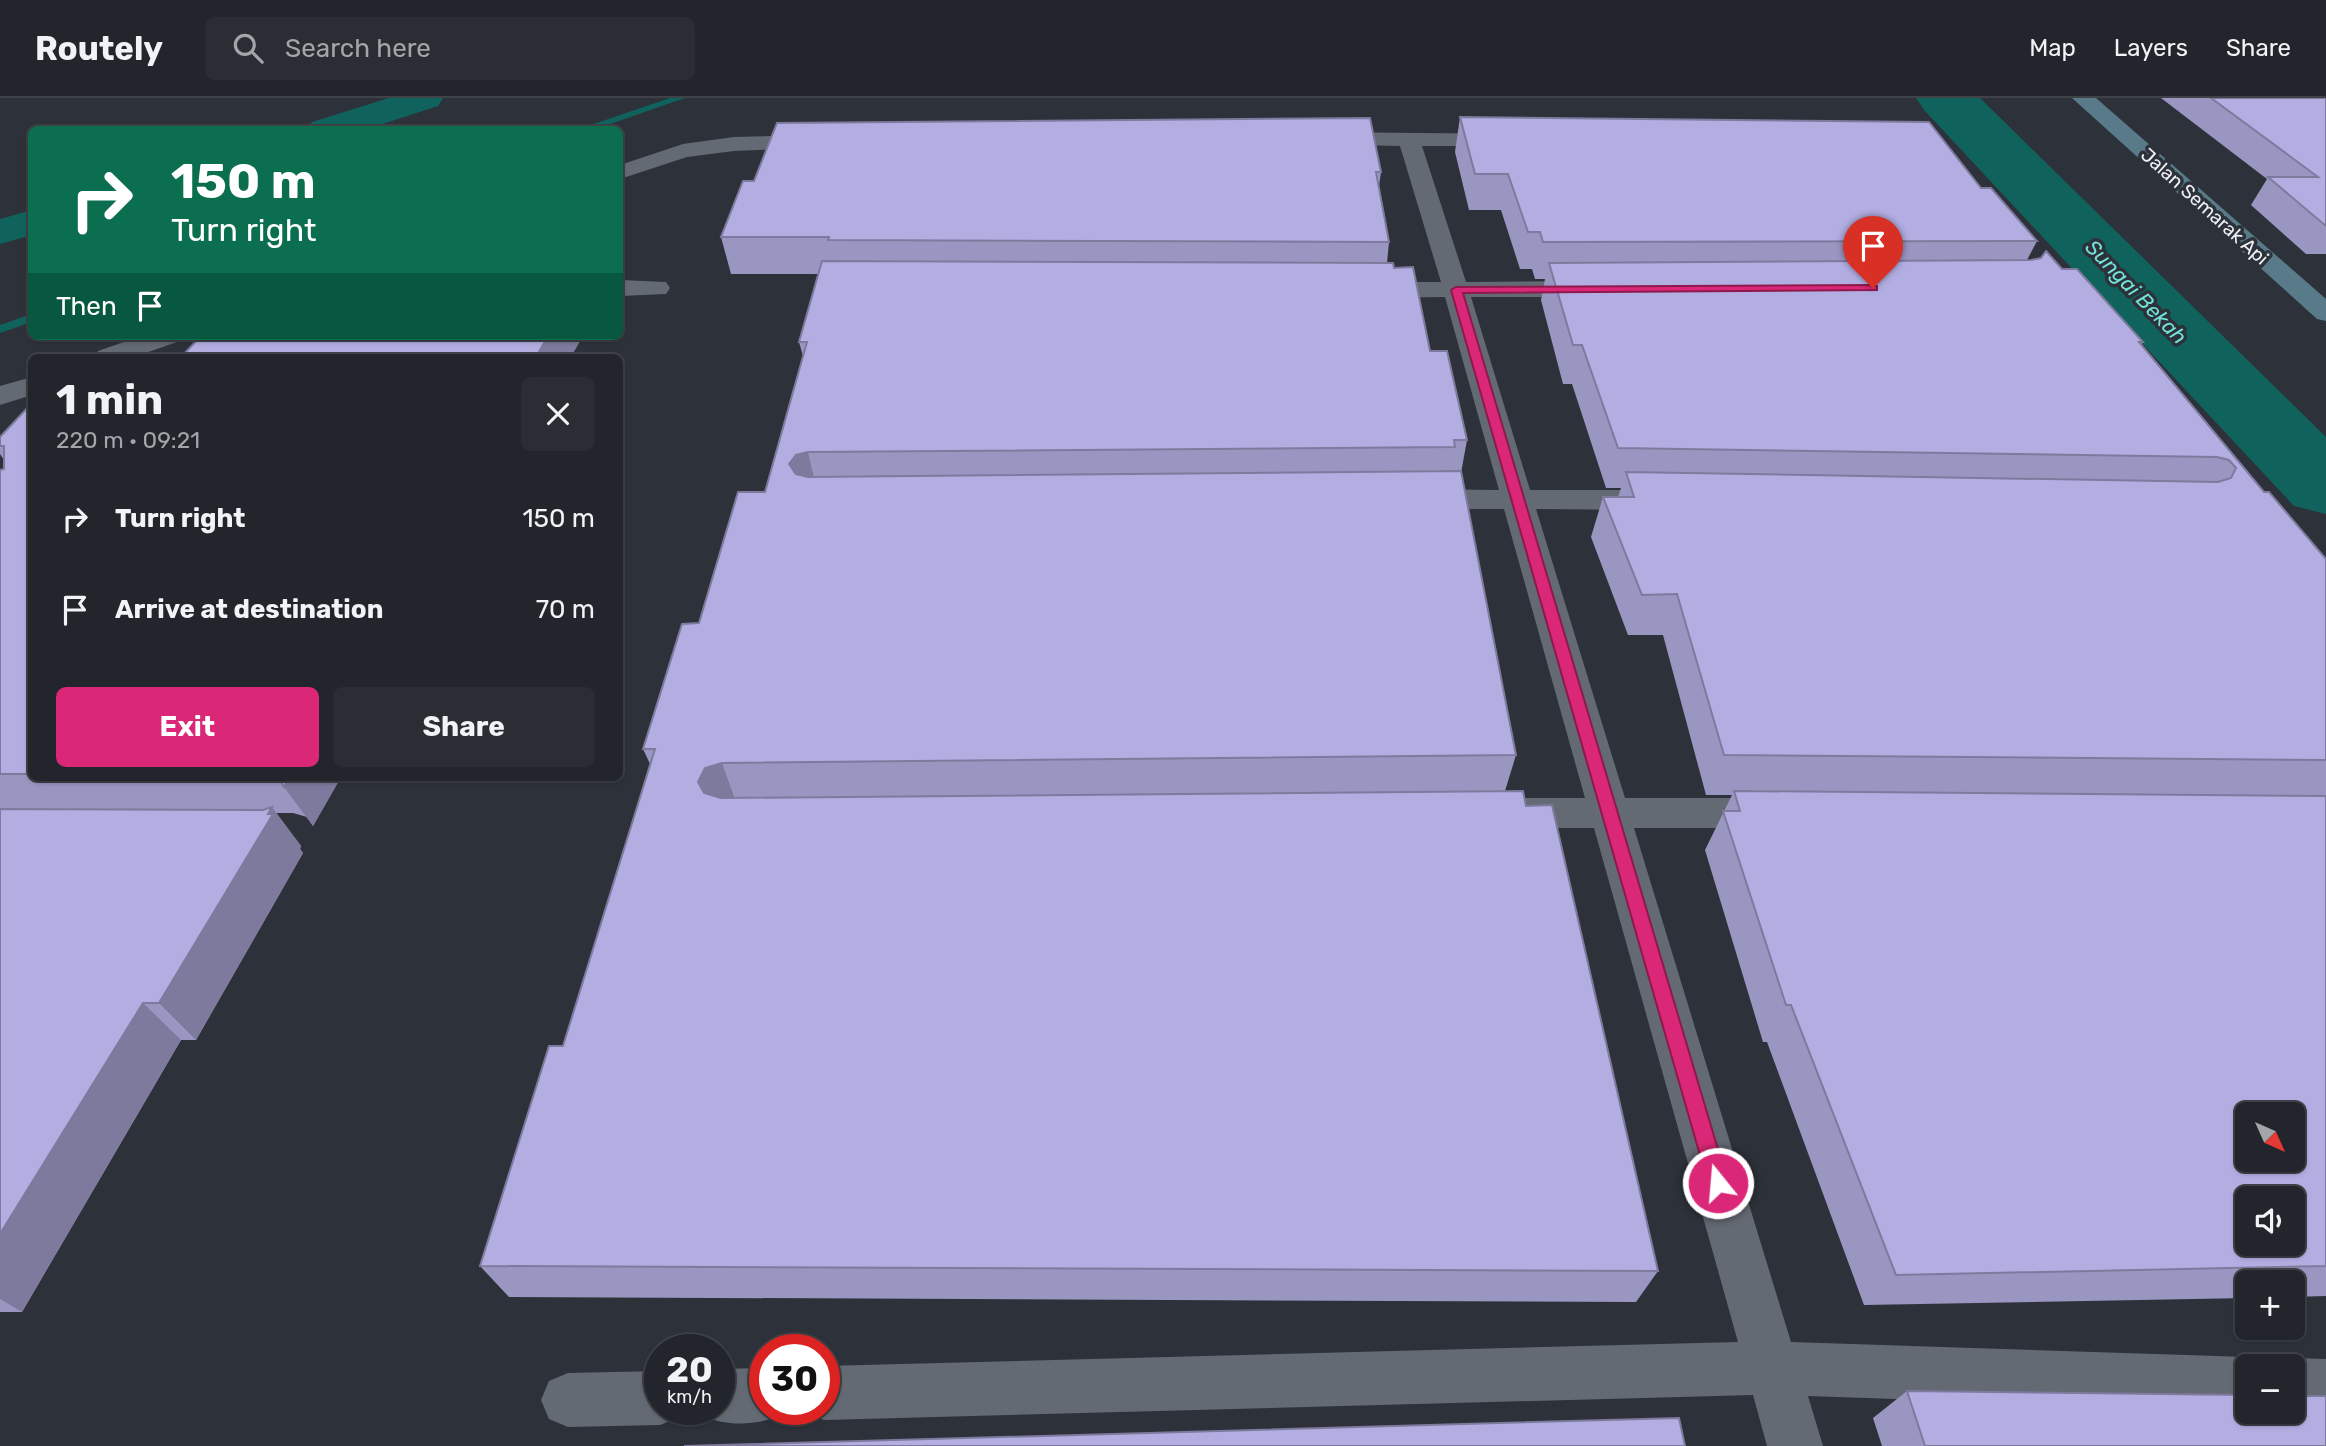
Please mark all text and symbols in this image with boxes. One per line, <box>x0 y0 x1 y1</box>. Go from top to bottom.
search box <box>205 17 695 80</box>
text: Routely <box>35 29 163 68</box>
icon: search <box>229 29 267 67</box>
text: Search here <box>285 33 431 64</box>
text: Map <box>2029 34 2076 62</box>
text: Layers <box>2114 34 2188 62</box>
text: Share <box>2226 34 2291 62</box>
street label: Jalan Semarak Api <box>2136 143 2273 270</box>
text: 150 m <box>171 152 316 210</box>
icon: right <box>56 154 147 245</box>
text: Turn right <box>171 211 316 249</box>
pin <box>1843 216 1903 288</box>
icon: arrive <box>1854 227 1892 265</box>
water label: Sungai Bekah <box>2080 234 2192 349</box>
icon: arrive <box>131 287 169 325</box>
text: Then <box>56 291 117 322</box>
text: 1 min <box>56 375 163 425</box>
button: close <box>521 377 595 451</box>
text: 220 m · 09:21 <box>56 426 200 454</box>
icon: right <box>56 500 94 538</box>
text: Turn right <box>115 503 245 534</box>
text: 150 m <box>522 503 595 534</box>
icon: arrive <box>56 591 94 629</box>
text: Arrive at destination <box>115 594 383 625</box>
text: 70 m <box>536 594 595 625</box>
button: Exit <box>56 687 319 767</box>
button: Share <box>333 687 595 767</box>
north arrow <box>2235 1102 2305 1172</box>
map controls <box>2235 1102 2305 1424</box>
position arrow <box>1681 1146 1755 1220</box>
button: sound <box>2235 1186 2305 1256</box>
button: + <box>2235 1270 2305 1340</box>
speed limit sign: 30 <box>749 1334 840 1425</box>
text: 20 <box>666 1349 713 1391</box>
button: − <box>2235 1354 2305 1424</box>
text: km/h <box>667 1386 712 1408</box>

